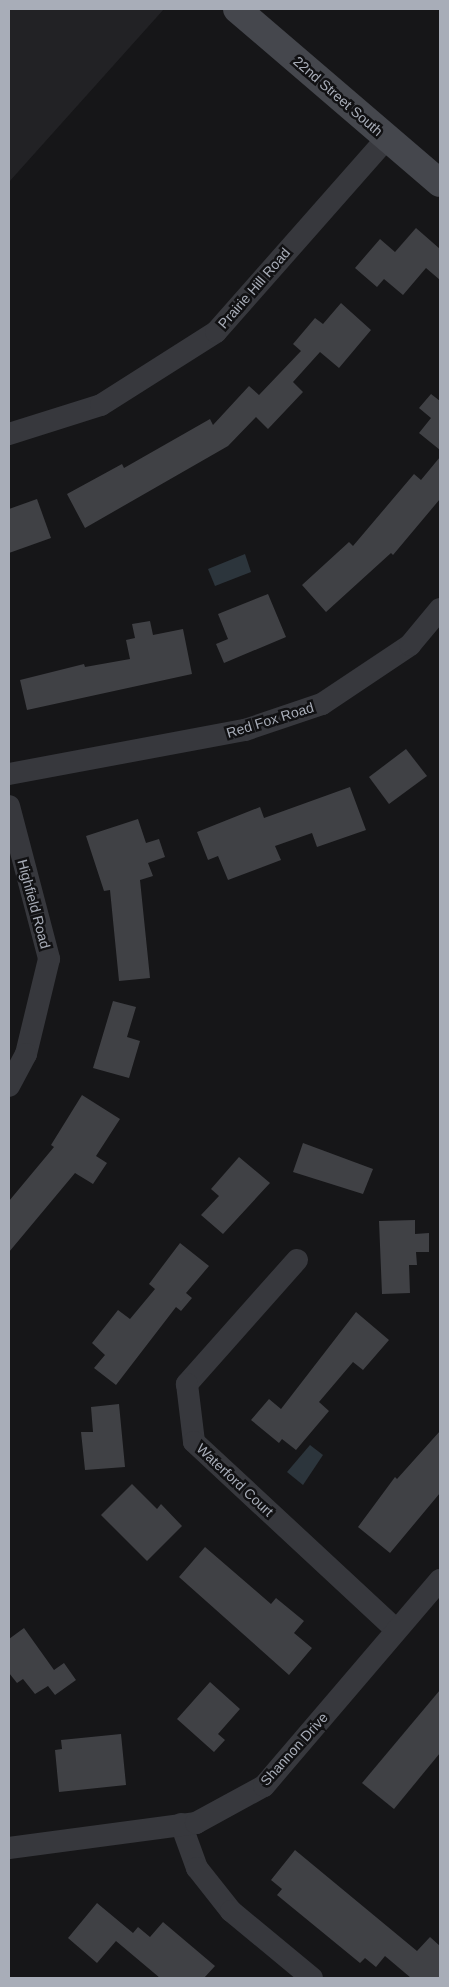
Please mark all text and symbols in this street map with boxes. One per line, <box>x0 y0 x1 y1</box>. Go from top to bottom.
street label: 22nd Street South <box>290 53 386 139</box>
street label: Prairie Hill Road <box>214 244 294 332</box>
street label: Red Fox Road <box>224 699 316 741</box>
street label: Highfield Road <box>14 857 54 951</box>
street label: Waterford Court <box>193 1440 277 1520</box>
street label: Shannon Drive <box>257 1709 331 1789</box>

